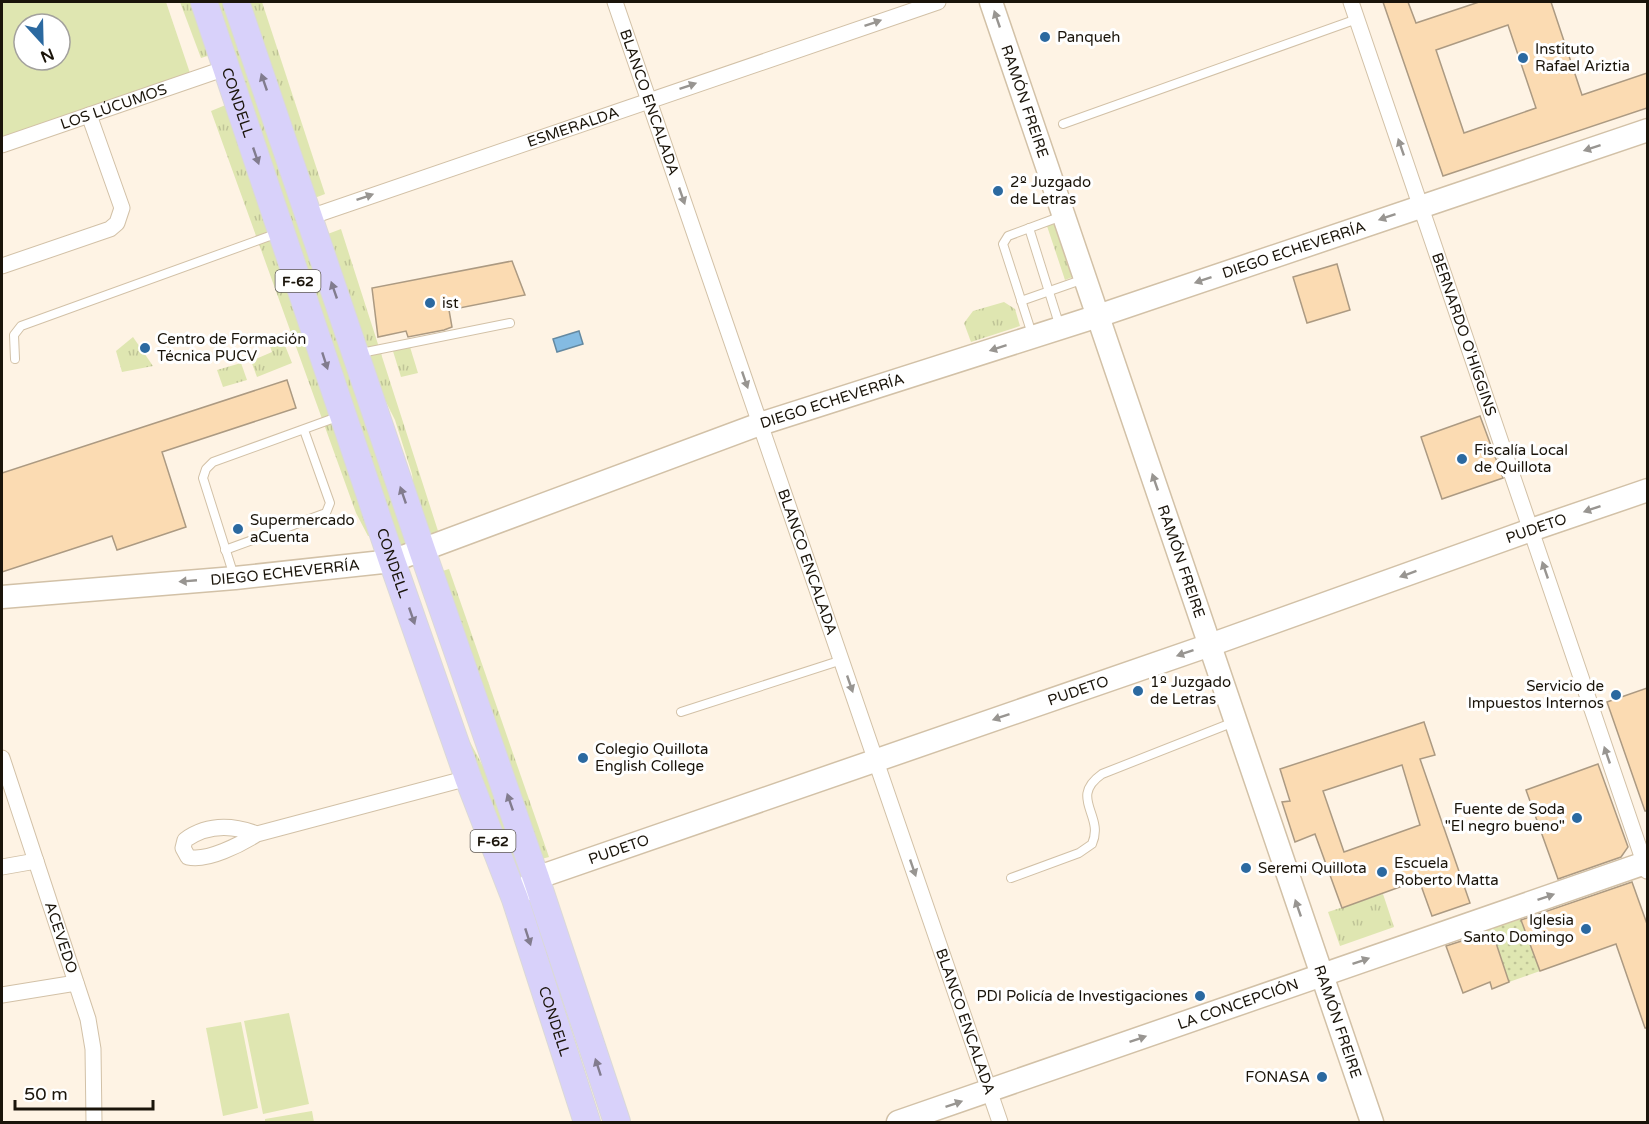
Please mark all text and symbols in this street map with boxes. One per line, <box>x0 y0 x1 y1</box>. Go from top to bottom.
one-way arrow <box>991 10 1001 28</box>
north arrow <box>12 12 72 72</box>
one-way arrow <box>864 18 882 28</box>
street label: BLANCO ENCALADA <box>616 27 683 178</box>
place label: Panqueh <box>1057 28 1120 46</box>
marker: Panqueh <box>1038 30 1052 44</box>
place label: Instituto Rafael Ariztia <box>1535 40 1630 75</box>
street label: RAMÓN FREIRE <box>997 42 1052 160</box>
text: N <box>38 43 57 67</box>
marker: Instituto Rafael Ariztia <box>1516 51 1530 65</box>
street label: CONDELL <box>218 65 258 140</box>
one-way arrow <box>258 73 268 91</box>
street label: LOS LÚCUMOS <box>58 80 169 133</box>
one-way arrow <box>679 80 697 90</box>
street label: ESMERALDA <box>525 103 621 151</box>
one-way arrow <box>1395 138 1405 156</box>
one-way arrow <box>1583 144 1601 154</box>
one-way arrow <box>252 147 262 165</box>
place label: 2º Juzgado de Letras <box>1010 173 1091 208</box>
marker: 2º Juzgado de Letras <box>991 184 1005 198</box>
one-way arrow <box>678 187 687 205</box>
one-way arrow <box>356 192 374 202</box>
one-way arrow <box>1378 213 1396 222</box>
street label: DIEGO ECHEVERRÍA <box>1220 217 1368 282</box>
street label: BERNARDO O'HIGGINS <box>1428 250 1500 418</box>
road number: F-62 <box>276 270 320 292</box>
one-way arrow <box>1194 276 1212 286</box>
one-way arrow <box>329 281 339 299</box>
place label: ist <box>442 294 459 312</box>
marker: ist <box>423 296 437 310</box>
place label: Centro de Formación Técnica PUCV <box>157 330 306 365</box>
marker: Centro de Formación Técnica PUCV <box>138 341 152 355</box>
one-way arrow <box>989 344 1007 353</box>
one-way arrow <box>321 352 330 370</box>
street label: DIEGO ECHEVERRÍA <box>758 370 906 432</box>
one-way arrow <box>741 371 751 389</box>
place label: Fiscalía Local de Quillota <box>1474 441 1568 476</box>
marker: Fiscalía Local de Quillota <box>1455 452 1469 466</box>
one-way arrow <box>1149 473 1159 491</box>
one-way arrow <box>398 485 407 503</box>
street label: BLANCO ENCALADA <box>774 486 841 637</box>
street label: RAMÓN FREIRE <box>1154 503 1209 620</box>
one-way arrow <box>1583 505 1601 514</box>
street label: PUDETO <box>1503 509 1569 547</box>
place label: Supermercado aCuenta <box>250 511 355 546</box>
marker: Supermercado aCuenta <box>231 522 245 536</box>
street label: CONDELL <box>373 526 413 601</box>
street label: DIEGO ECHEVERRÍA <box>210 556 361 589</box>
one-way arrow <box>1539 561 1549 579</box>
one-way arrow <box>1399 569 1417 579</box>
one-way arrow <box>178 577 197 586</box>
one-way arrow <box>407 607 417 625</box>
one-way arrow <box>1176 649 1194 659</box>
street label: PUDETO <box>1045 672 1111 709</box>
place label: 1º Juzgado de Letras <box>1150 673 1231 708</box>
one-way arrow <box>845 675 855 693</box>
place label: Servicio de Impuestos Internos <box>1468 677 1604 712</box>
marker: 1º Juzgado de Letras <box>1131 684 1145 698</box>
marker: Servicio de Impuestos Internos <box>1609 688 1623 702</box>
one-way arrow <box>991 713 1009 722</box>
place label: Colegio Quillota English College <box>595 740 708 775</box>
one-way arrow <box>1602 746 1612 764</box>
marker: Colegio Quillota English College <box>576 751 590 765</box>
one-way arrow <box>504 793 514 811</box>
place label: Fuente de Soda "El negro bueno" <box>1445 800 1565 835</box>
marker: Fuente de Soda "El negro bueno" <box>1570 811 1584 825</box>
road number: F-62 <box>470 830 516 852</box>
street label: PUDETO <box>586 831 652 868</box>
place label: Escuela Roberto Matta <box>1394 854 1499 889</box>
one-way arrow <box>908 859 918 877</box>
place label: Seremi Quillota <box>1258 859 1367 877</box>
marker: Seremi Quillota <box>1239 861 1253 875</box>
marker: Escuela Roberto Matta <box>1375 865 1389 879</box>
one-way arrow <box>1537 892 1555 901</box>
street label: ACEVEDO <box>41 899 81 976</box>
one-way arrow <box>1293 899 1303 917</box>
place label: Iglesia Santo Domingo <box>1463 911 1574 946</box>
marker: Iglesia Santo Domingo <box>1579 922 1593 936</box>
one-way arrow <box>523 928 533 946</box>
street label: BLANCO ENCALADA <box>932 946 999 1097</box>
one-way arrow <box>1352 955 1370 965</box>
street label: RAMÓN FREIRE <box>1310 963 1365 1081</box>
street label: LA CONCEPCIÓN <box>1175 975 1301 1033</box>
street label: CONDELL <box>535 984 574 1059</box>
place label: PDI Policía de Investigaciones <box>976 987 1188 1005</box>
marker: PDI Policía de Investigaciones <box>1193 989 1207 1003</box>
one-way arrow <box>1129 1034 1147 1044</box>
one-way arrow <box>593 1058 603 1076</box>
place label: FONASA <box>1245 1068 1310 1086</box>
marker: FONASA <box>1315 1070 1329 1084</box>
scale bar <box>15 1073 153 1111</box>
text: 50 m <box>24 1083 68 1105</box>
one-way arrow <box>945 1098 963 1108</box>

